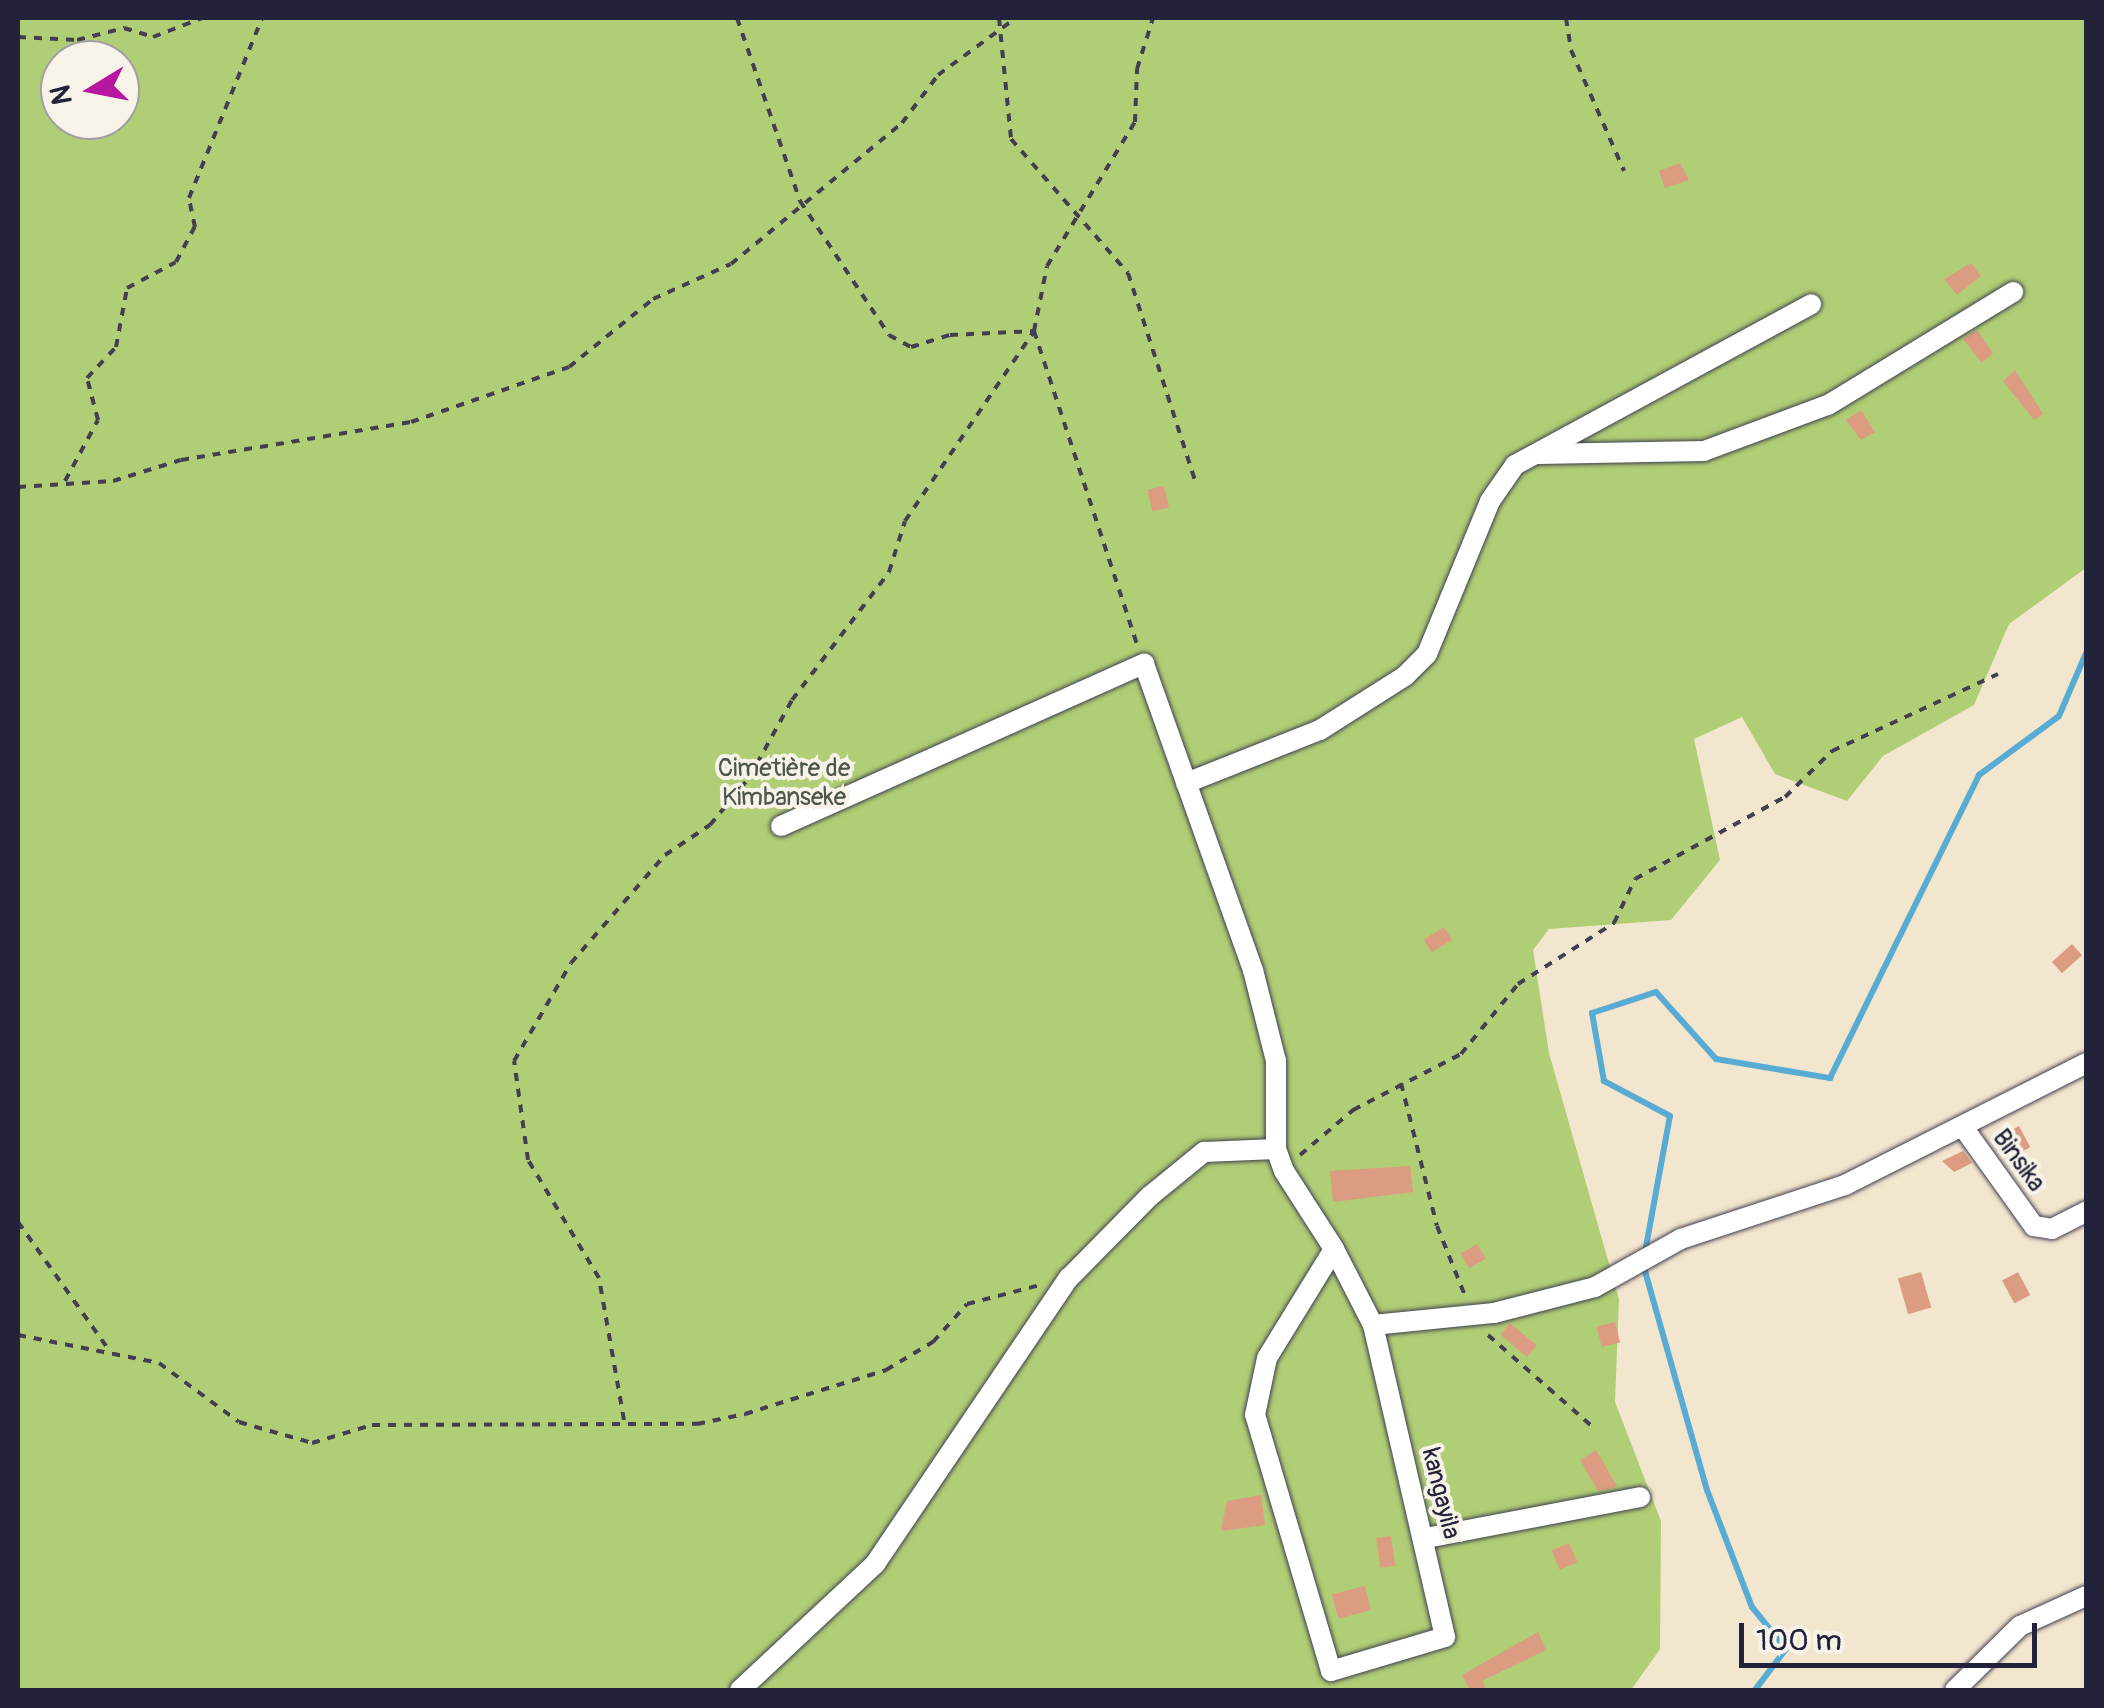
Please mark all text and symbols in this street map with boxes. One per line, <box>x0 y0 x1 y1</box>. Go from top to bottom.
north arrow <box>40 40 140 140</box>
text: N <box>43 83 81 107</box>
park label: Cimetière de Kimbanseke <box>718 755 850 814</box>
street label: Binsika <box>1985 1124 2051 1198</box>
street label: kangayila <box>1414 1446 1466 1542</box>
scale bar <box>1744 1603 2042 1665</box>
text: 100 m <box>1756 1622 1842 1659</box>

